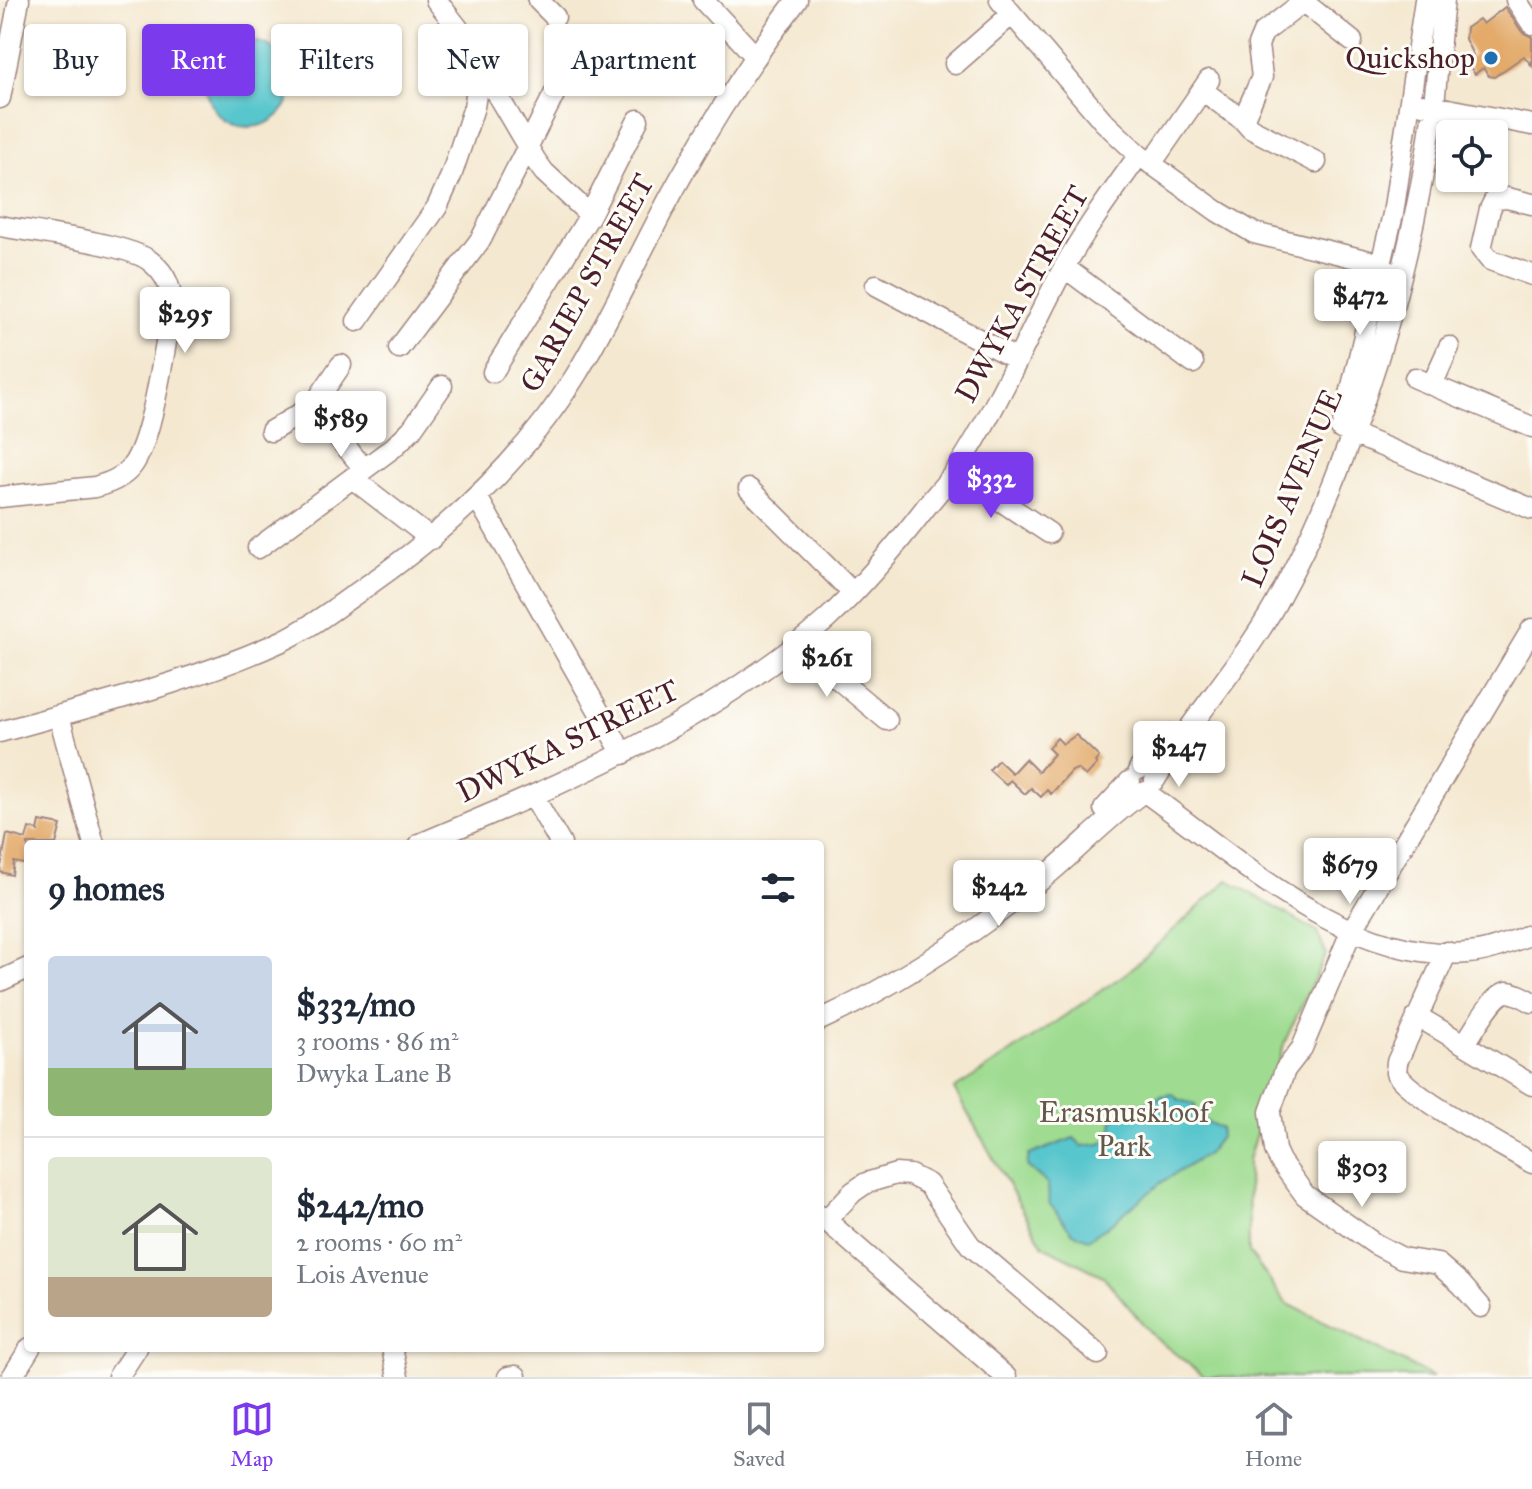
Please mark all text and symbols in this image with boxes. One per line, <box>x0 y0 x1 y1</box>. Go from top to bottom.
chip: Buy <box>24 24 126 96</box>
chip: Rent <box>142 24 255 96</box>
chip: Filters <box>271 24 402 96</box>
chip: New <box>418 24 528 96</box>
chip: Apartment <box>544 24 725 96</box>
place label: Quickshop <box>1345 40 1475 76</box>
marker: Quickshop <box>1482 49 1500 67</box>
map controls <box>1436 120 1508 192</box>
button: locate <box>1436 120 1508 192</box>
street label: GARIEP STREET <box>512 168 662 398</box>
street label: DWYKA STREET <box>948 179 1096 409</box>
pin: $472 <box>1313 269 1407 337</box>
text: $472 <box>1332 279 1388 311</box>
pin: $295 <box>138 287 232 355</box>
text: $295 <box>158 297 212 329</box>
street label: LOIS AVENUE <box>1234 383 1350 593</box>
pin: $589 <box>294 391 388 459</box>
text: $589 <box>313 401 369 433</box>
pin: $332 <box>944 452 1038 520</box>
text: $332 <box>966 462 1016 494</box>
pin: $261 <box>780 631 874 699</box>
text: $261 <box>801 641 853 673</box>
street label: DWYKA STREET <box>451 672 685 810</box>
pin: $247 <box>1132 721 1226 789</box>
text: $247 <box>1151 731 1207 763</box>
pin: $679 <box>1303 838 1397 906</box>
text: $679 <box>1322 848 1378 880</box>
pin: $242 <box>952 860 1046 928</box>
icon: filters <box>756 866 800 910</box>
text: 9 homes <box>48 868 165 909</box>
text: $242 <box>971 870 1027 902</box>
text: $332/mo <box>296 984 415 1025</box>
icon: home <box>112 988 208 1084</box>
text: 3 rooms · 86 m² <box>296 1025 459 1057</box>
text: Dwyka Lane B <box>296 1057 452 1089</box>
park label: Erasmuskloof Park <box>1039 1094 1214 1164</box>
pin: $303 <box>1315 1141 1409 1209</box>
text: $303 <box>1336 1151 1388 1183</box>
text: $242/mo <box>296 1185 424 1226</box>
icon: home <box>112 1189 208 1285</box>
text: 2 rooms · 60 m² <box>296 1226 462 1258</box>
text: Lois Avenue <box>296 1258 429 1290</box>
tab: Map <box>230 1397 274 1472</box>
tab: Saved <box>733 1397 785 1472</box>
tab: Home <box>1245 1397 1302 1472</box>

